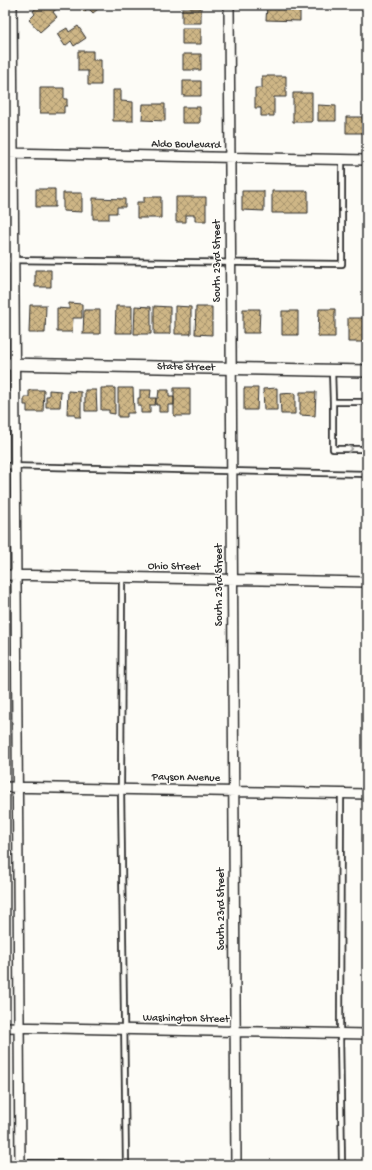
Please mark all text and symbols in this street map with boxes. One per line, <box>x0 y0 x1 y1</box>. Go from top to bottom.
street label: Aldo Boulevard <box>151 138 222 152</box>
street label: South 23rd Street <box>212 218 224 302</box>
street label: State Street <box>157 361 217 374</box>
one-way arrow <box>347 445 353 453</box>
street label: South 23rd Street <box>214 542 226 626</box>
street label: Ohio Street <box>148 561 202 573</box>
street label: Payson Avenue <box>151 771 221 785</box>
street label: South 23rd Street <box>216 866 228 950</box>
street label: Washington Street <box>143 1012 231 1026</box>

